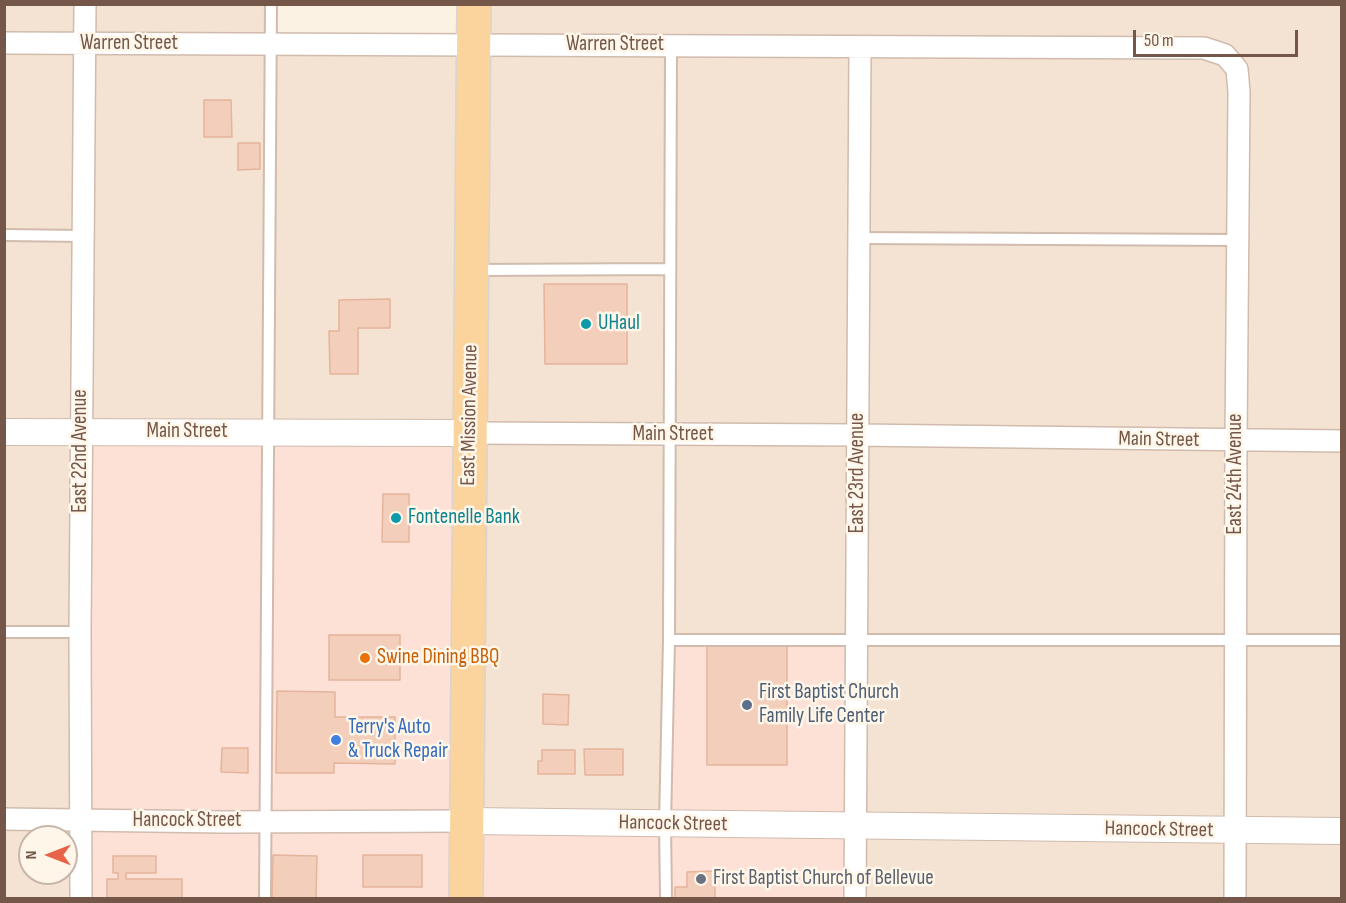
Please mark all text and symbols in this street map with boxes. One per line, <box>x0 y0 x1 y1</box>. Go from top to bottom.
scale bar <box>1136 18 1301 56</box>
text: 50 m <box>1144 30 1174 51</box>
street label: Warren Street <box>80 31 178 57</box>
street label: Warren Street <box>566 32 664 58</box>
place label: UHaul <box>598 311 640 337</box>
marker: UHaul <box>579 317 593 331</box>
street label: East Mission Avenue <box>456 344 484 486</box>
street label: East 22nd Avenue <box>68 389 94 513</box>
street label: East 23rd Avenue <box>845 413 871 533</box>
street label: East 24th Avenue <box>1223 413 1249 535</box>
street label: Main Street <box>146 419 228 445</box>
street label: Main Street <box>632 422 714 448</box>
street label: Main Street <box>1118 427 1200 453</box>
place label: Fontenelle Bank <box>408 505 520 531</box>
marker: Fontenelle Bank <box>389 511 403 525</box>
place label: Swine Dining BBQ <box>377 645 499 671</box>
marker: Swine Dining BBQ <box>358 651 372 665</box>
place label: First Baptist Church Family Life Center <box>759 680 899 730</box>
marker: First Baptist Church Family Life Center <box>740 698 754 712</box>
place label: Terry's Auto & Truck Repair <box>348 715 448 765</box>
marker: Terry's Auto & Truck Repair <box>329 733 343 747</box>
street label: Hancock Street <box>133 808 241 834</box>
street label: Hancock Street <box>618 810 728 838</box>
street label: Hancock Street <box>1104 816 1214 844</box>
north arrow <box>18 825 78 885</box>
text: N <box>22 851 41 859</box>
place label: First Baptist Church of Bellevue <box>713 866 934 892</box>
marker: First Baptist Church of Bellevue <box>694 872 708 886</box>

